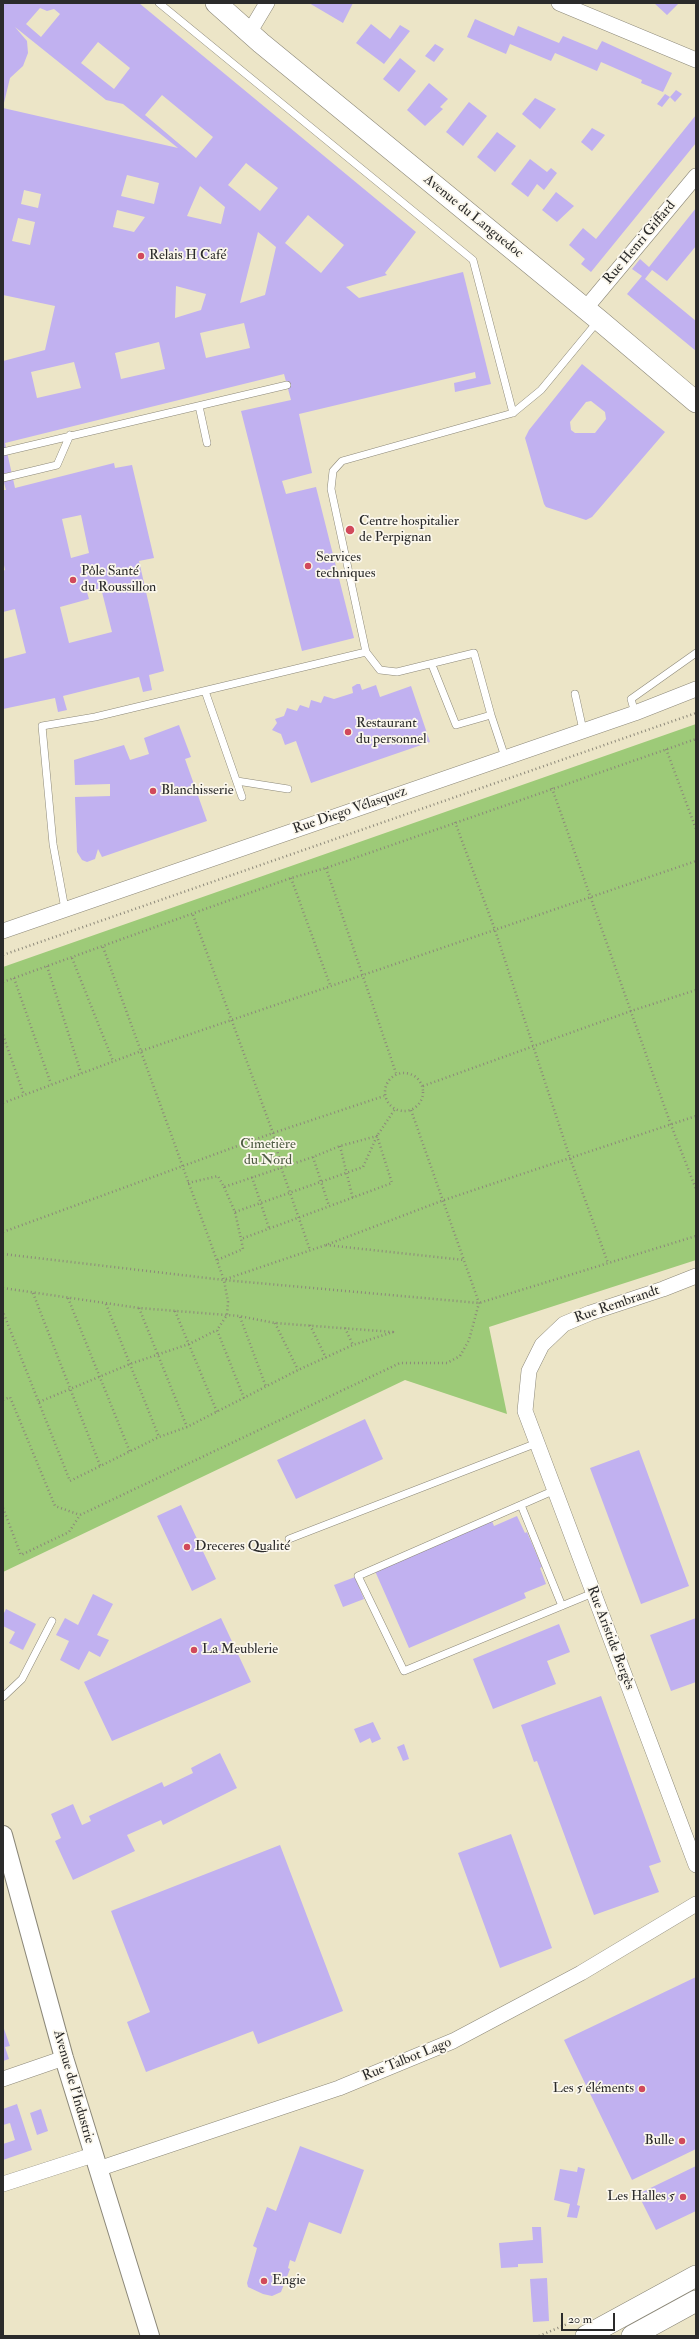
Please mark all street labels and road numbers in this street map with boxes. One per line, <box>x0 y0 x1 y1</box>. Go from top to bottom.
street label: Avenue du Languedoc <box>420 172 526 262</box>
street label: Rue Henri Giffard <box>600 198 680 288</box>
street label: Rue Diego Vélasquez <box>291 784 409 838</box>
street label: Rue Rembrandt <box>572 1283 662 1327</box>
street label: Rue Aristide Bergès <box>582 1584 638 1692</box>
street label: Avenue de l'Industrie <box>49 2028 97 2146</box>
street label: Rue Talbot Lago <box>360 2034 454 2086</box>

